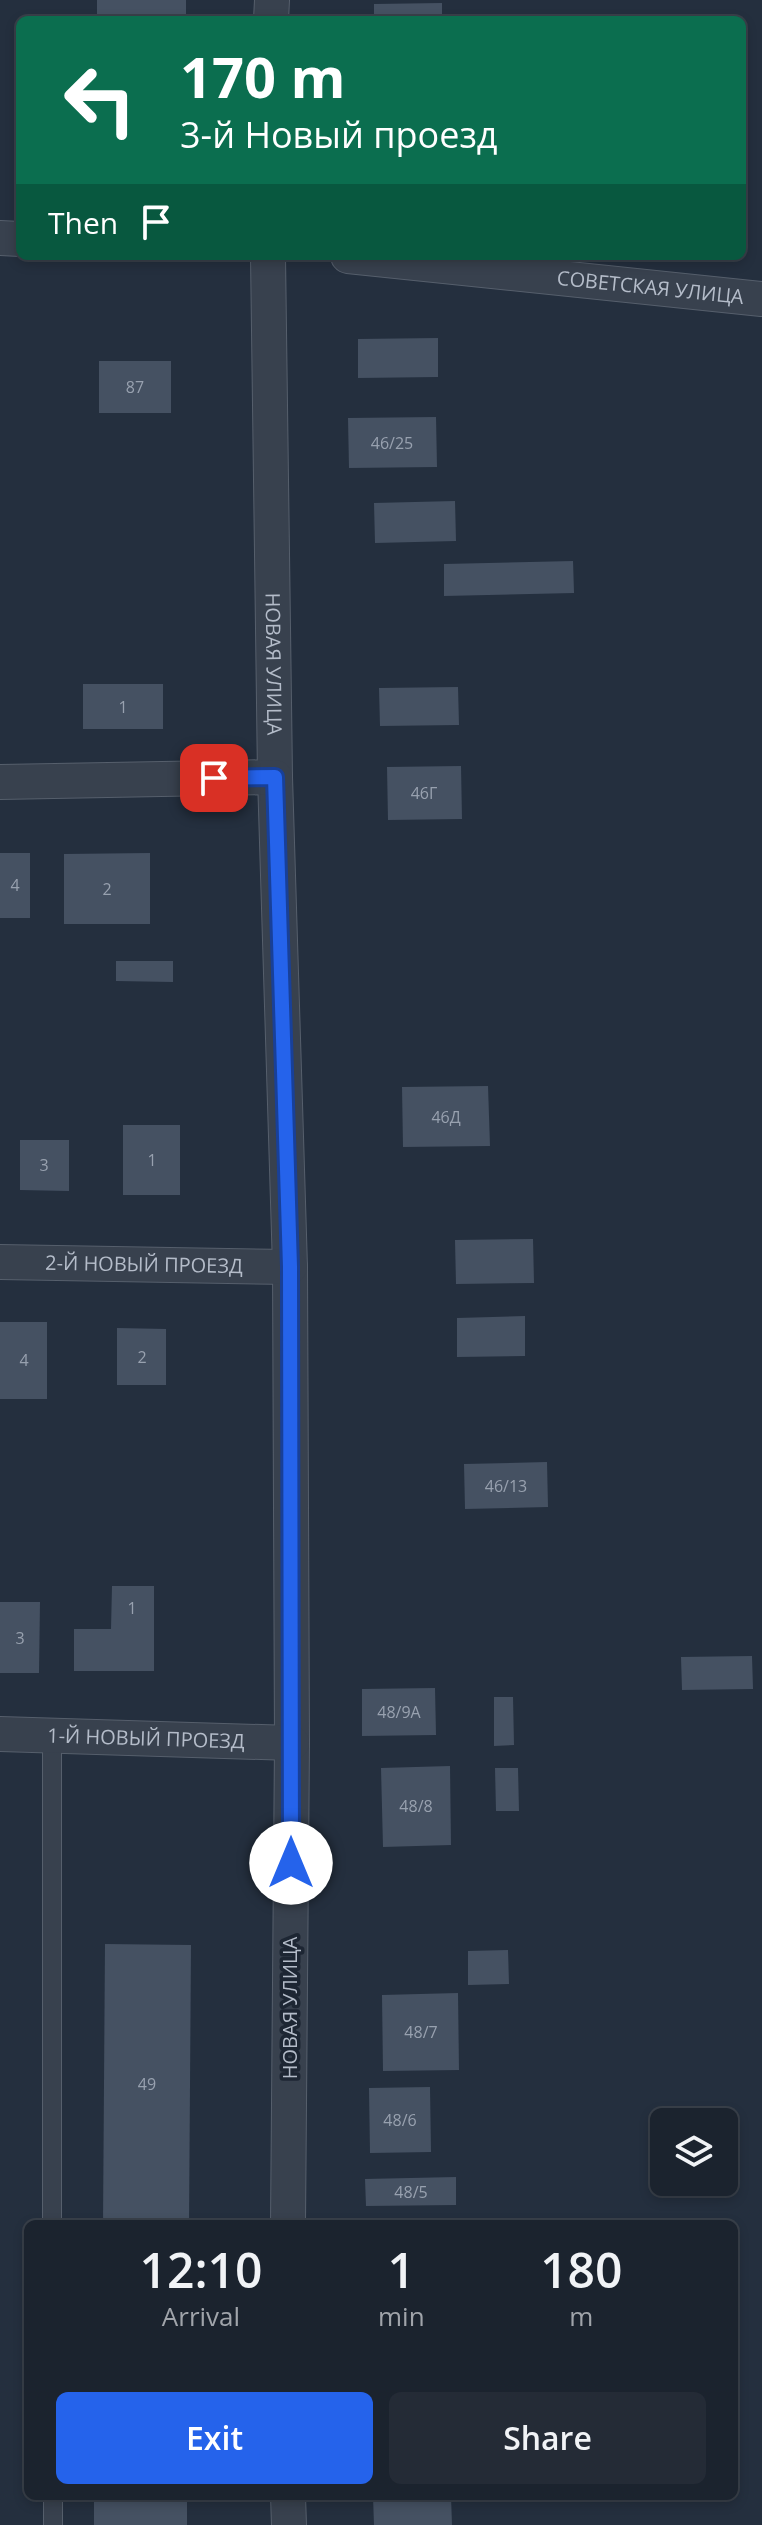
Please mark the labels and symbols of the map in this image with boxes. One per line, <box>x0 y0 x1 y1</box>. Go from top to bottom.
street label: СОВЕТСКАЯ УЛИЦА <box>556 264 745 310</box>
house number: 87 <box>126 376 144 398</box>
house number: 46/25 <box>371 432 413 454</box>
street label: НОВАЯ УЛИЦА <box>260 592 288 736</box>
house number: 1 <box>118 696 128 718</box>
pin <box>180 744 248 812</box>
house number: 46Г <box>411 782 437 804</box>
house number: 4 <box>10 874 20 896</box>
house number: 2 <box>102 878 112 900</box>
house number: 46Д <box>431 1106 461 1128</box>
house number: 1 <box>147 1149 157 1171</box>
house number: 3 <box>39 1154 49 1176</box>
street label: 2-Й НОВЫЙ ПРОЕЗД <box>45 1249 243 1279</box>
house number: 2 <box>137 1346 147 1368</box>
house number: 4 <box>19 1349 29 1371</box>
house number: 46/13 <box>485 1475 527 1497</box>
house number: 1 <box>127 1597 137 1619</box>
house number: 3 <box>15 1627 25 1649</box>
house number: 48/9А <box>377 1701 422 1723</box>
street label: 1-Й НОВЫЙ ПРОЕЗД <box>47 1721 245 1755</box>
house number: 48/8 <box>399 1795 433 1817</box>
position arrow <box>249 1821 333 1905</box>
street label: НОВАЯ УЛИЦА <box>276 1936 303 2079</box>
house number: 48/7 <box>404 2021 438 2043</box>
house number: 49 <box>138 2073 156 2095</box>
house number: 48/6 <box>383 2109 417 2131</box>
house number: 48/5 <box>394 2181 428 2203</box>

